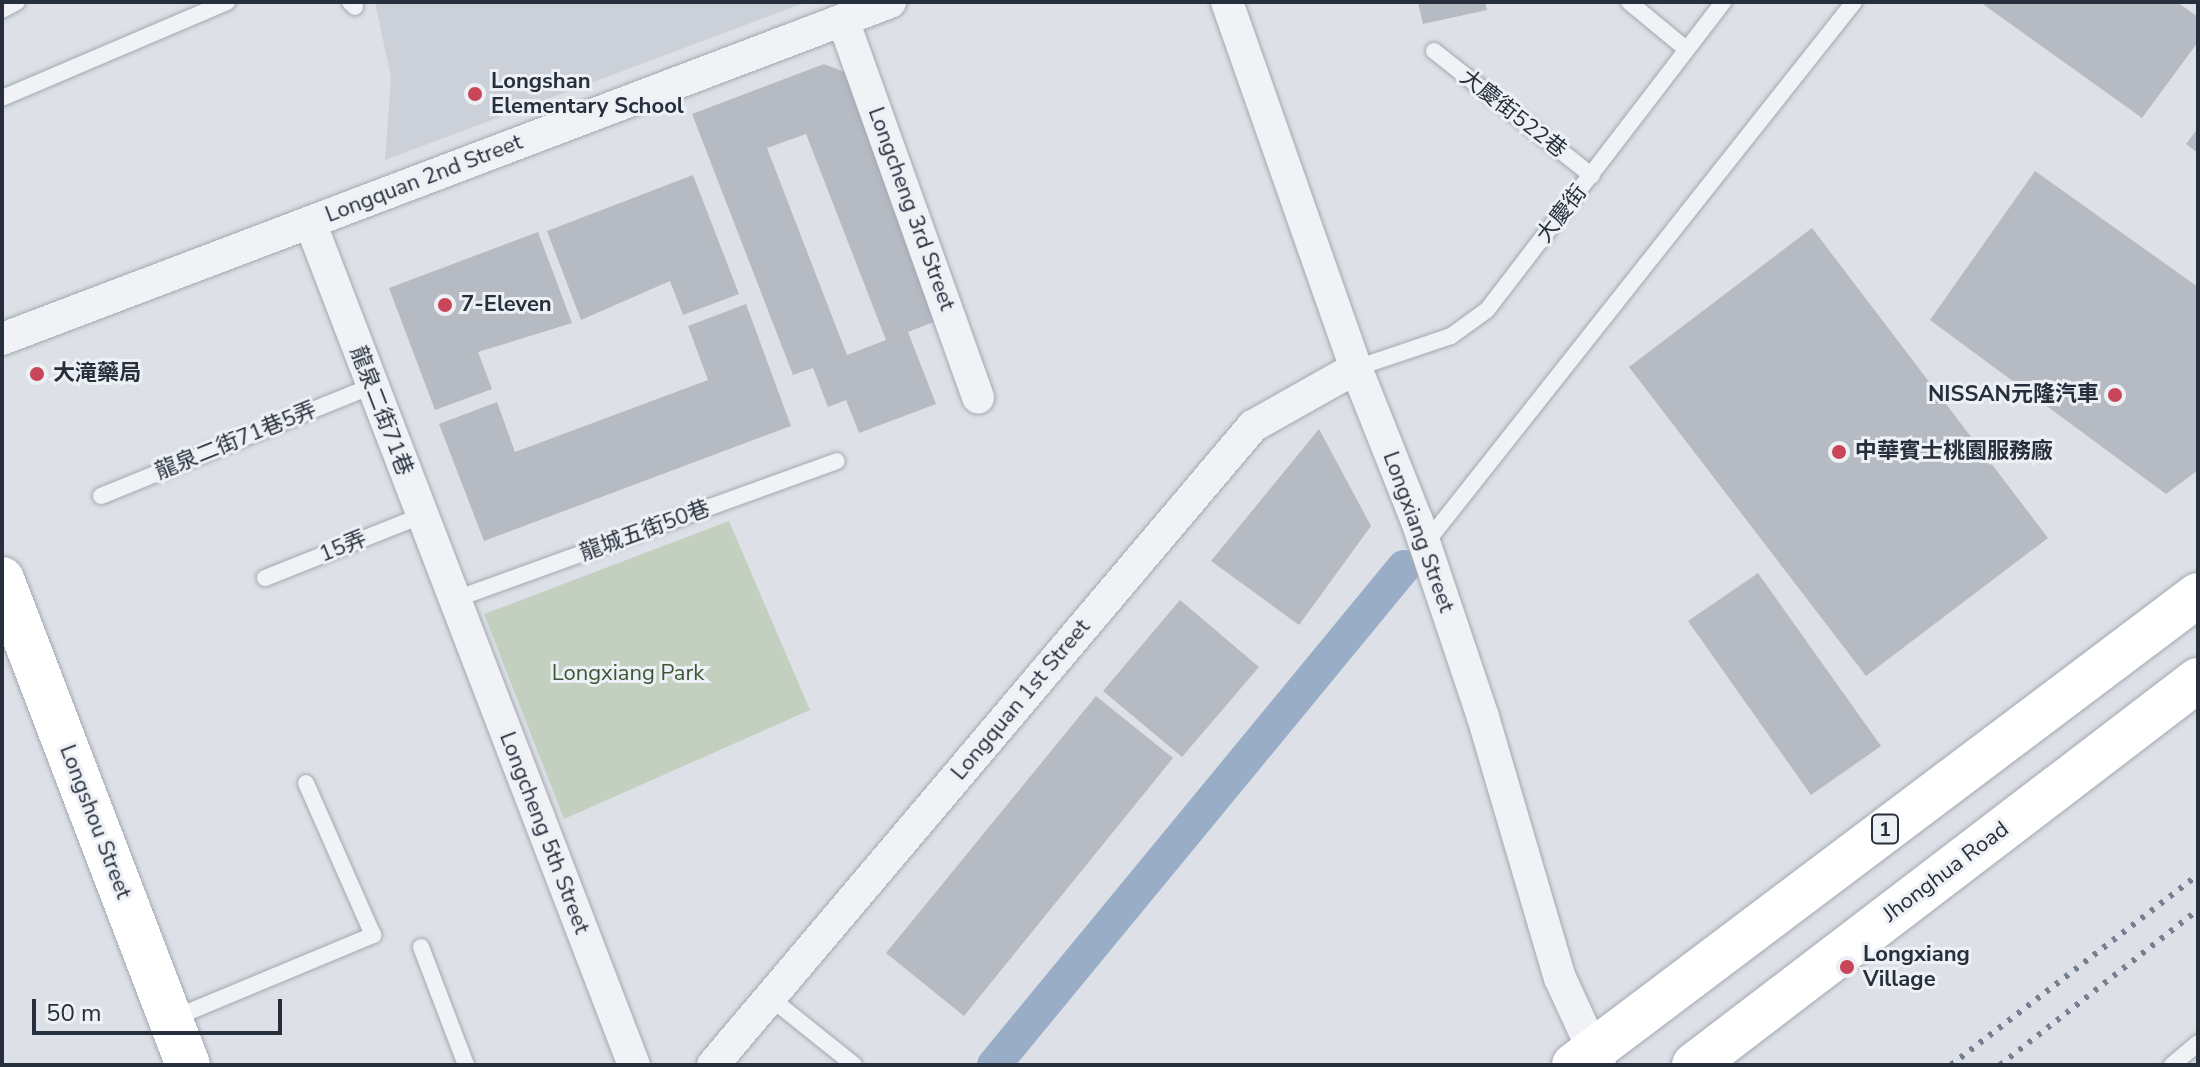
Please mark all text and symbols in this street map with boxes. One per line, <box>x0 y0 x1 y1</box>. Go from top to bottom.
street label: 大慶街522巷 <box>1455 64 1571 164</box>
place label: Longshan Elementary School <box>491 68 684 120</box>
marker: Longshan Elementary School <box>466 85 484 103</box>
street label: Longcheng 3rd Street <box>862 104 960 314</box>
street label: Longquan 2nd Street <box>322 129 526 229</box>
street label: 大慶街 <box>1531 180 1593 248</box>
place label: 7-Eleven <box>461 292 552 318</box>
marker: 7-Eleven <box>436 296 454 314</box>
street label: 龍泉二街71巷 <box>344 343 418 479</box>
place label: 大滝藥局 <box>53 361 141 387</box>
marker: 大滝藥局 <box>28 365 46 383</box>
place label: NISSAN元隆汽車 <box>1928 382 2099 408</box>
marker: NISSAN元隆汽車 <box>2106 386 2124 404</box>
street label: 龍泉二街71巷5弄 <box>152 397 320 485</box>
place label: 中華賓士桃園服務廠 <box>1855 439 2053 465</box>
marker: 中華賓士桃園服務廠 <box>1830 443 1848 461</box>
street label: Longxiang Street <box>1377 448 1459 616</box>
street label: 龍城五街50巷 <box>576 495 714 567</box>
street label: 15弄 <box>316 526 370 568</box>
street label: Longquan 1st Street <box>946 614 1096 786</box>
park label: Longxiang Park <box>552 661 704 687</box>
street label: Longcheng 5th Street <box>493 728 595 938</box>
street label: Longshou Street <box>54 741 136 903</box>
road number: 1 <box>1871 813 1899 845</box>
street label: Jhonghua Road <box>1878 816 2014 928</box>
place label: Longxiang Village <box>1863 941 1970 992</box>
marker: Longxiang Village <box>1838 958 1856 976</box>
scale bar <box>36 983 286 1033</box>
text: 50 m <box>46 997 102 1029</box>

